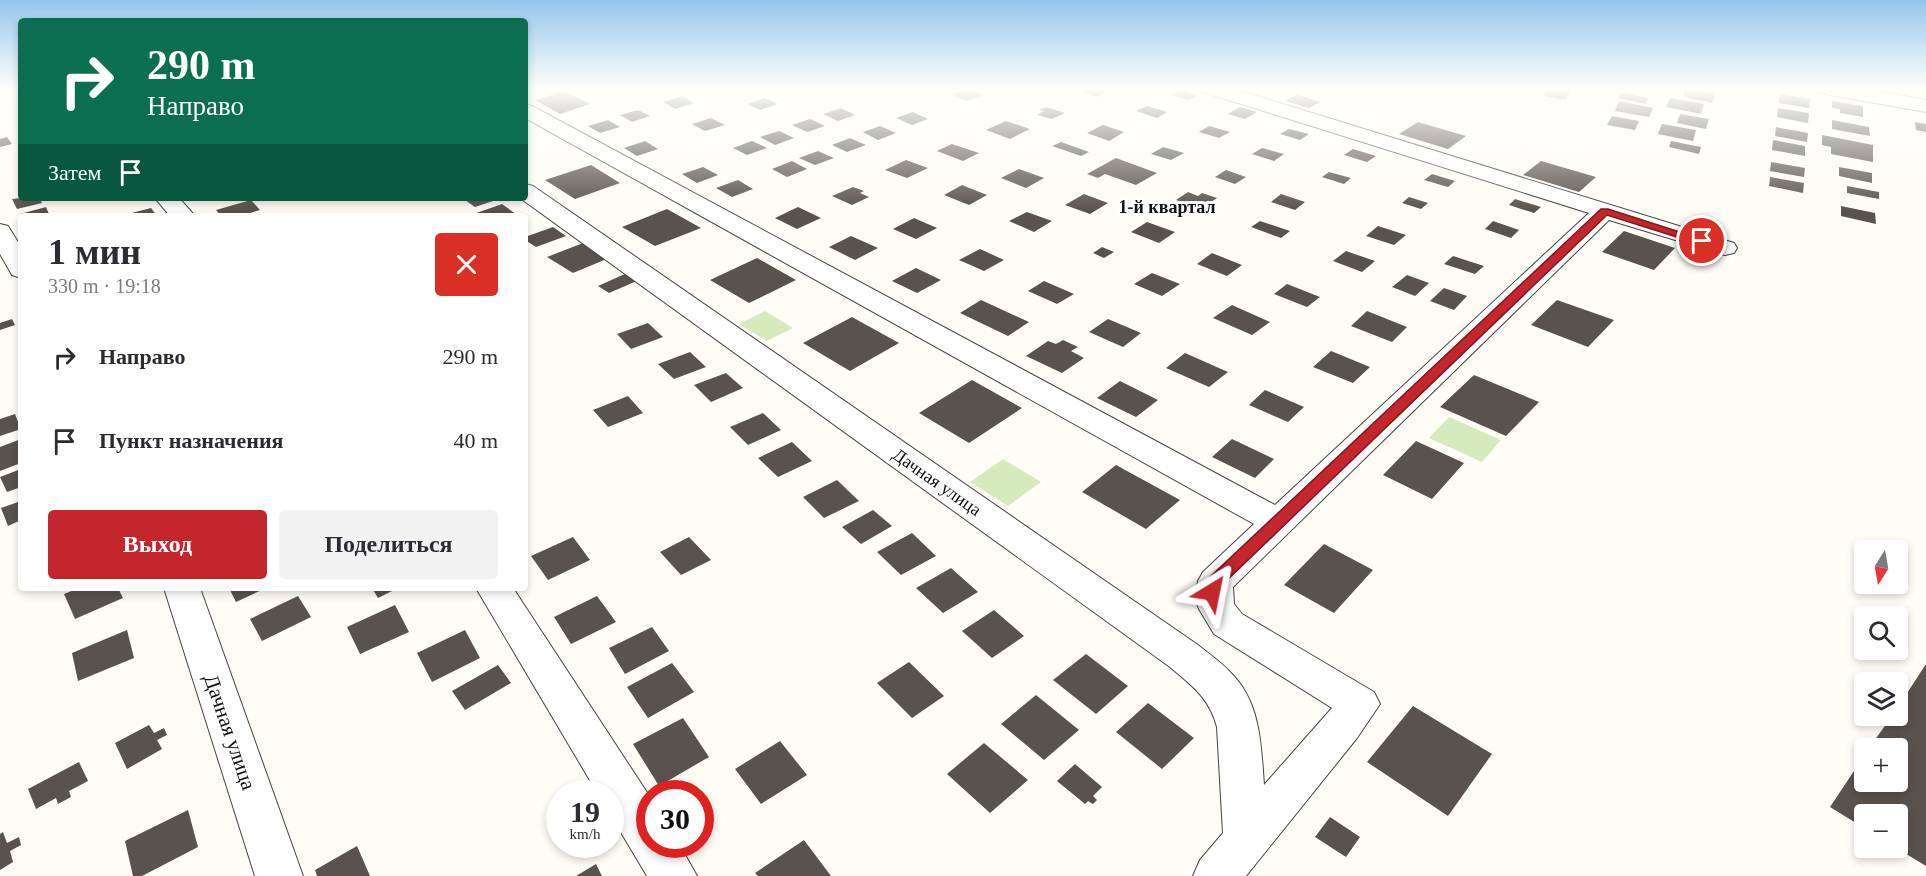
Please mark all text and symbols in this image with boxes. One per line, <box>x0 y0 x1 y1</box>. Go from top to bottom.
icon: right <box>48 42 126 120</box>
text: 290 m <box>147 42 256 88</box>
text: Направо <box>147 91 244 121</box>
icon: arrive <box>114 156 147 189</box>
text: Затем <box>48 160 102 185</box>
district label: 1-й квартал <box>1118 197 1216 217</box>
pin <box>1676 215 1727 266</box>
icon: arrive <box>1685 224 1718 257</box>
text: 1 мин <box>48 232 141 272</box>
button: close <box>435 233 498 296</box>
text: 330 m · 19:18 <box>48 275 161 297</box>
icon: right <box>48 341 81 374</box>
text: Направо <box>99 344 185 369</box>
text: 290 m <box>442 344 498 369</box>
icon: arrive <box>48 425 81 458</box>
text: Пункт назначения <box>99 428 284 453</box>
text: 40 m <box>453 428 498 453</box>
street label: Дачная улица <box>889 444 985 520</box>
button: Выход <box>48 510 267 579</box>
button: Поделиться <box>279 510 498 579</box>
north arrow <box>1854 540 1908 594</box>
map controls <box>1854 540 1908 858</box>
position arrow <box>1180 560 1244 624</box>
button: search <box>1854 606 1908 660</box>
street label: Дачная улица <box>199 671 261 794</box>
button: layers <box>1854 672 1908 726</box>
button: + <box>1854 738 1908 792</box>
speed limit sign: 30 <box>636 780 714 858</box>
text: 19 <box>570 795 600 828</box>
button: − <box>1854 804 1908 858</box>
text: km/h <box>570 826 600 842</box>

